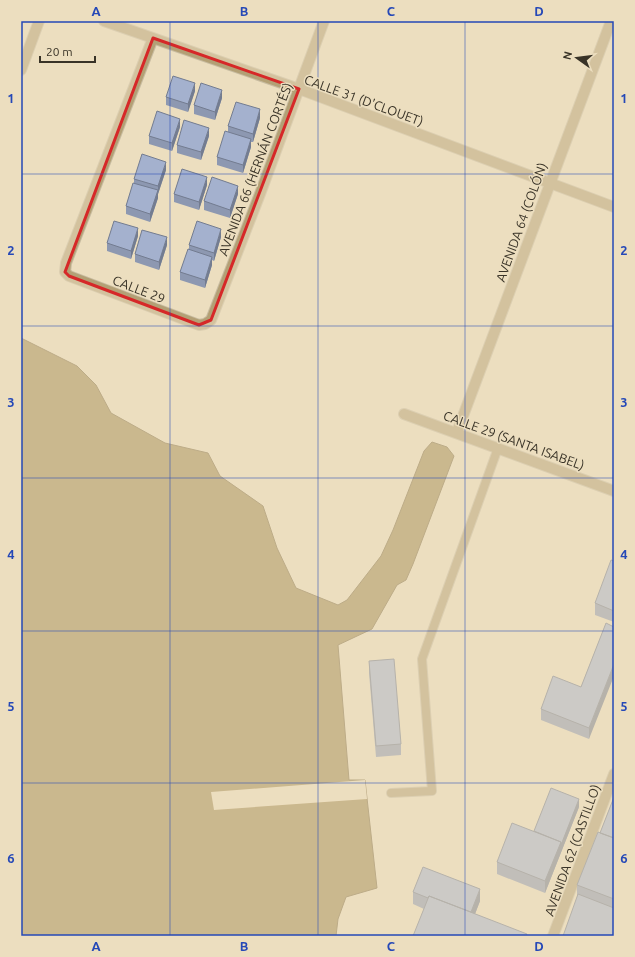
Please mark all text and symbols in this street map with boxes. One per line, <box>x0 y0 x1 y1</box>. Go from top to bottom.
text: A <box>91 4 101 18</box>
text: B <box>240 4 249 18</box>
text: C <box>387 4 396 18</box>
text: D <box>534 4 544 18</box>
scale bar <box>40 38 95 64</box>
north arrow <box>557 38 597 78</box>
text: 20 m <box>46 45 73 58</box>
text: N <box>560 50 574 61</box>
street label: CALLE 31 (D'CLOUET) <box>302 72 426 129</box>
street label: AVENIDA 66 (HERNÁN CORTÉS) <box>215 80 295 258</box>
text: 1 <box>7 91 15 105</box>
text: 1 <box>620 91 628 105</box>
street label: AVENIDA 64 (COLÓN) <box>493 161 550 284</box>
text: 2 <box>7 243 15 257</box>
text: 2 <box>620 243 628 257</box>
street label: CALLE 29 <box>111 273 167 305</box>
text: 3 <box>7 395 15 409</box>
text: 3 <box>620 395 628 409</box>
street label: CALLE 29 (SANTA ISABEL) <box>441 408 587 473</box>
text: 4 <box>7 547 15 561</box>
text: 4 <box>620 547 628 561</box>
text: 5 <box>7 699 15 713</box>
text: 5 <box>620 699 628 713</box>
street label: AVENIDA 62 (CASTILLO) <box>542 782 603 918</box>
text: 6 <box>7 851 15 865</box>
text: 6 <box>620 851 628 865</box>
text: A <box>91 939 101 953</box>
text: B <box>240 939 249 953</box>
text: C <box>387 939 396 953</box>
text: D <box>534 939 544 953</box>

